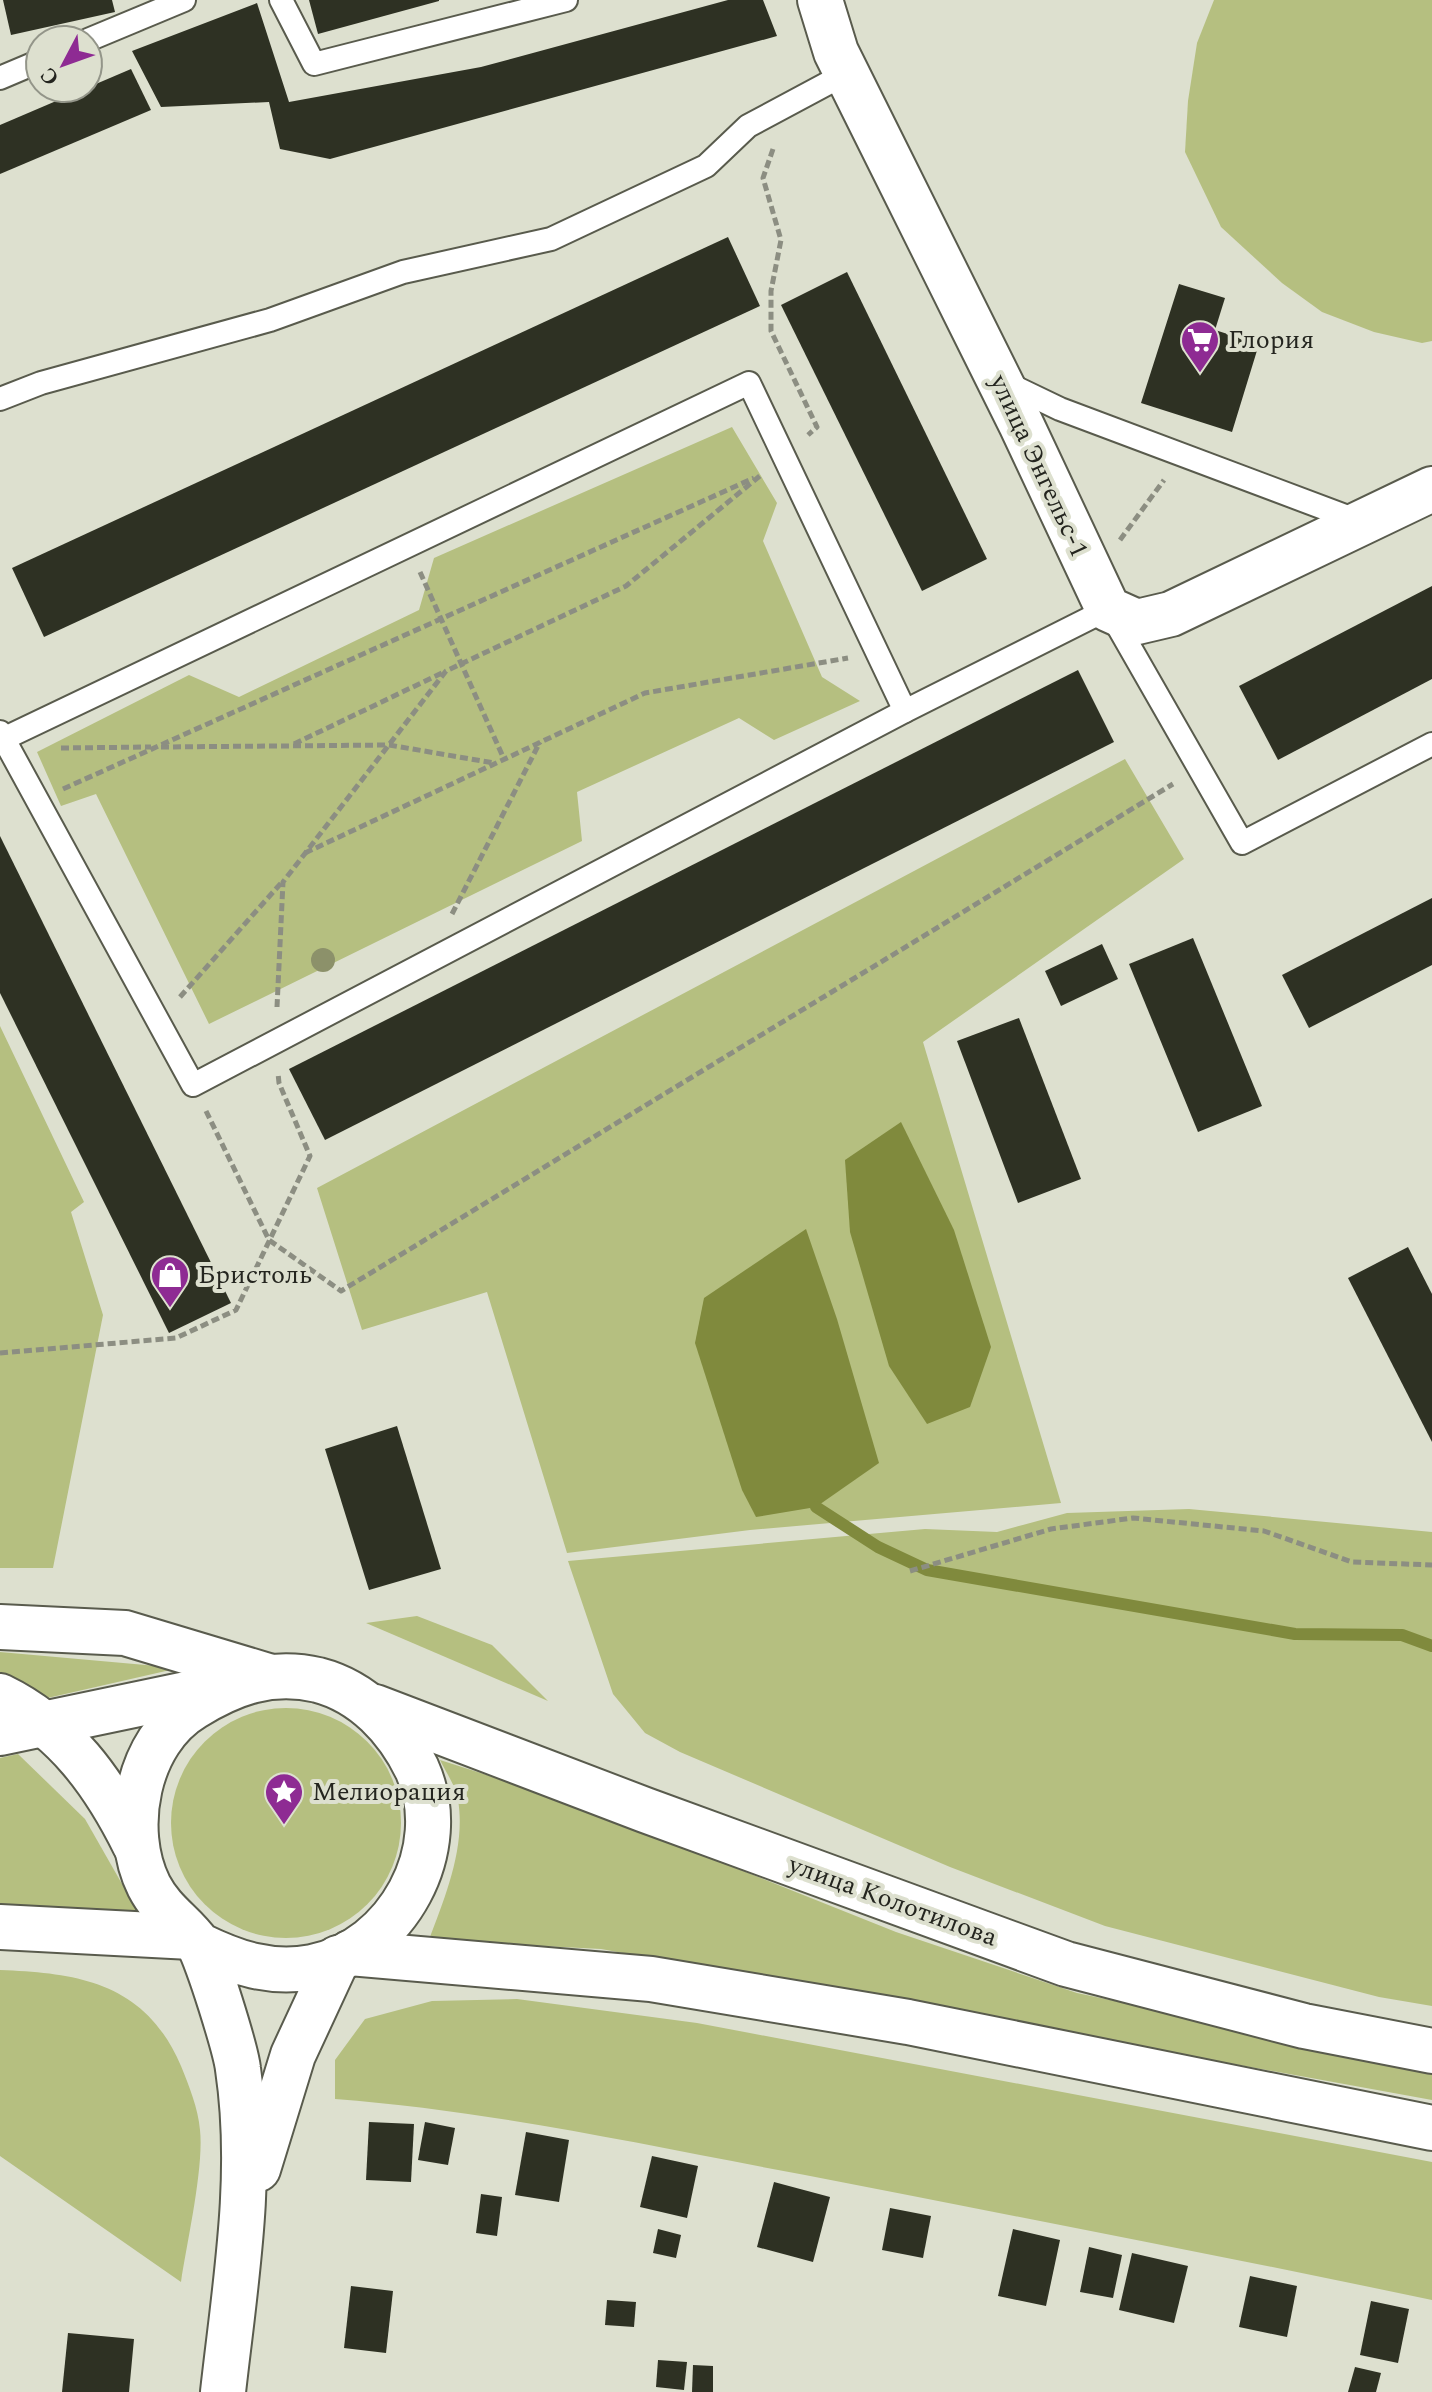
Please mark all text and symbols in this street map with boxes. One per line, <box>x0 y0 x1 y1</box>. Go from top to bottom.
north arrow <box>24 24 104 104</box>
text: С <box>32 59 68 93</box>
supermarket icon: Глория <box>1179 319 1221 374</box>
place label: Глория <box>1228 320 1314 360</box>
street label: улица Энгельс-1 <box>979 367 1099 564</box>
shop icon: Бристоль <box>149 1254 191 1309</box>
place label: Бристоль <box>198 1255 312 1295</box>
place icon: Мелиорация <box>263 1771 305 1826</box>
place label: Мелиорация <box>312 1772 466 1812</box>
street label: улица Колотилова <box>782 1844 1003 1957</box>

